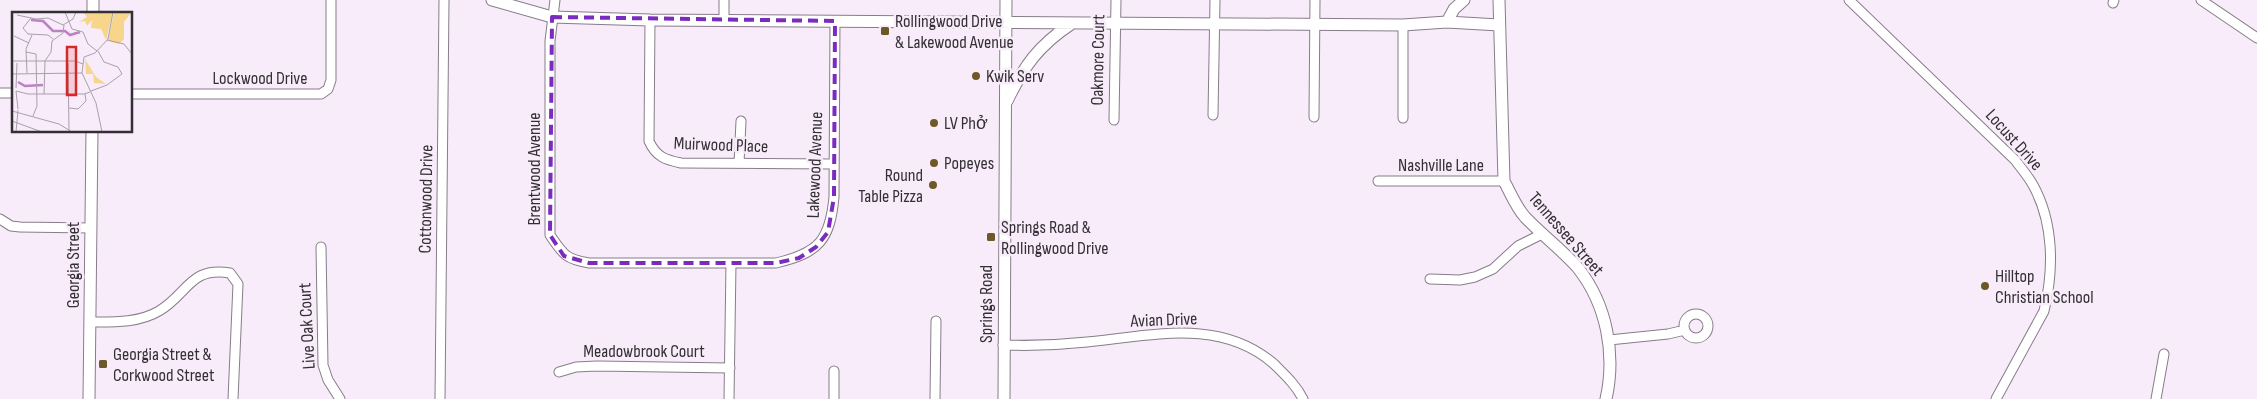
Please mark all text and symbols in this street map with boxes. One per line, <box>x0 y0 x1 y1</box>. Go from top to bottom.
place label: Rollingwood Drive & Lakewood Avenue <box>895 11 1014 53</box>
inset map <box>12 12 132 132</box>
street label: Oakmore Court <box>1087 14 1109 106</box>
marker: Rollingwood Drive & Lakewood Avenue <box>879 25 891 37</box>
place label: Kwik Serv <box>986 66 1044 87</box>
street label: Lockwood Drive <box>213 68 307 89</box>
marker: Kwik Serv <box>970 70 982 82</box>
street label: Locust Drive <box>1981 105 2047 175</box>
street label: Lakewood Avenue <box>803 111 827 219</box>
street label: Brentwood Avenue <box>524 113 545 225</box>
place label: LV Phở <box>944 113 988 134</box>
marker: LV Phở <box>928 117 940 129</box>
street label: Muirwood Place <box>673 133 769 157</box>
street label: Cottonwood Drive <box>415 144 437 254</box>
place label: Popeyes <box>944 153 994 174</box>
street label: Nashville Lane <box>1398 155 1484 176</box>
marker: Popeyes <box>928 157 940 169</box>
place label: Round Table Pizza <box>858 165 923 207</box>
marker: Round Table Pizza <box>927 179 939 191</box>
street label: Tennessee Street <box>1524 188 1608 281</box>
place label: Springs Road & Rollingwood Drive <box>1001 217 1109 259</box>
street label: Georgia Street <box>63 221 84 308</box>
marker: Springs Road & Rollingwood Drive <box>985 231 997 243</box>
street label: Springs Road <box>976 265 997 343</box>
place label: Hilltop Christian School <box>1995 266 2094 308</box>
marker: Hilltop Christian School <box>1979 280 1991 292</box>
street label: Live Oak Court <box>294 282 320 370</box>
street label: Avian Drive <box>1129 308 1198 332</box>
street label: Meadowbrook Court <box>583 341 705 362</box>
place label: Georgia Street & Corkwood Street <box>113 344 215 386</box>
marker: Georgia Street & Corkwood Street <box>97 358 109 370</box>

